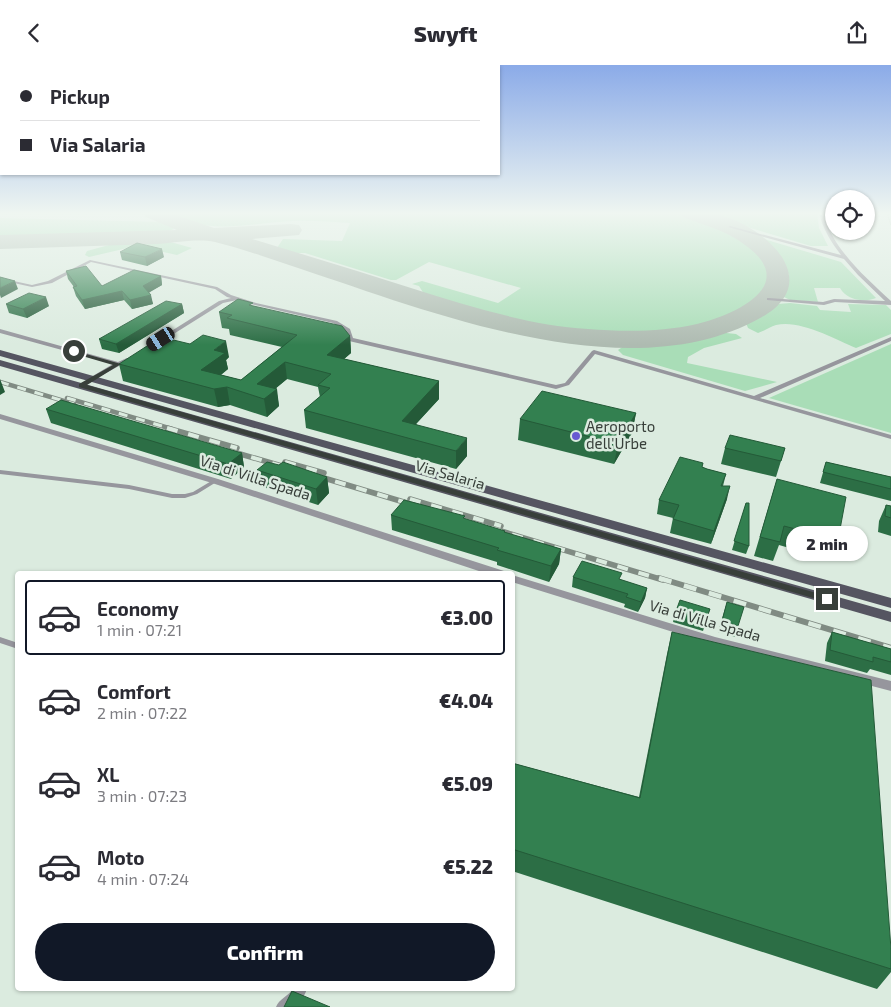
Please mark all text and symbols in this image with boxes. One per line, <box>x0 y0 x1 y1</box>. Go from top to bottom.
icon: back <box>20 19 48 47</box>
icon: share <box>843 19 871 47</box>
text: Swyft <box>414 20 477 46</box>
text: Pickup <box>50 85 110 108</box>
text: Via Salaria <box>50 133 146 156</box>
map controls <box>825 190 875 240</box>
button: locate <box>825 190 875 240</box>
car <box>144 325 177 353</box>
route start <box>63 340 85 362</box>
place label: Aeroporto dell'Urbe <box>586 417 655 452</box>
marker: Aeroporto dell'Urbe <box>570 430 582 442</box>
street label: Via di Villa Spada <box>198 451 313 503</box>
street label: Via Salaria <box>413 455 487 493</box>
callout: 2 min <box>786 527 868 561</box>
text: 2 min <box>806 534 848 553</box>
route end <box>816 588 838 610</box>
icon: car <box>37 595 82 640</box>
street label: Via di Villa Spada <box>647 596 763 645</box>
text: Economy <box>97 597 179 620</box>
text: €3.00 <box>441 606 493 629</box>
text: 1 min · 07:21 <box>97 620 182 639</box>
icon: car <box>37 678 82 723</box>
text: Comfort <box>97 680 171 703</box>
text: €4.04 <box>439 689 493 712</box>
text: 2 min · 07:22 <box>97 703 187 722</box>
icon: car <box>37 761 82 806</box>
text: XL <box>97 763 119 786</box>
text: €5.09 <box>442 772 493 795</box>
text: 3 min · 07:23 <box>97 786 187 805</box>
icon: car <box>37 844 82 889</box>
text: Moto <box>97 846 145 869</box>
text: €5.22 <box>443 855 493 878</box>
text: 4 min · 07:24 <box>97 869 189 888</box>
button: Confirm <box>35 923 495 981</box>

